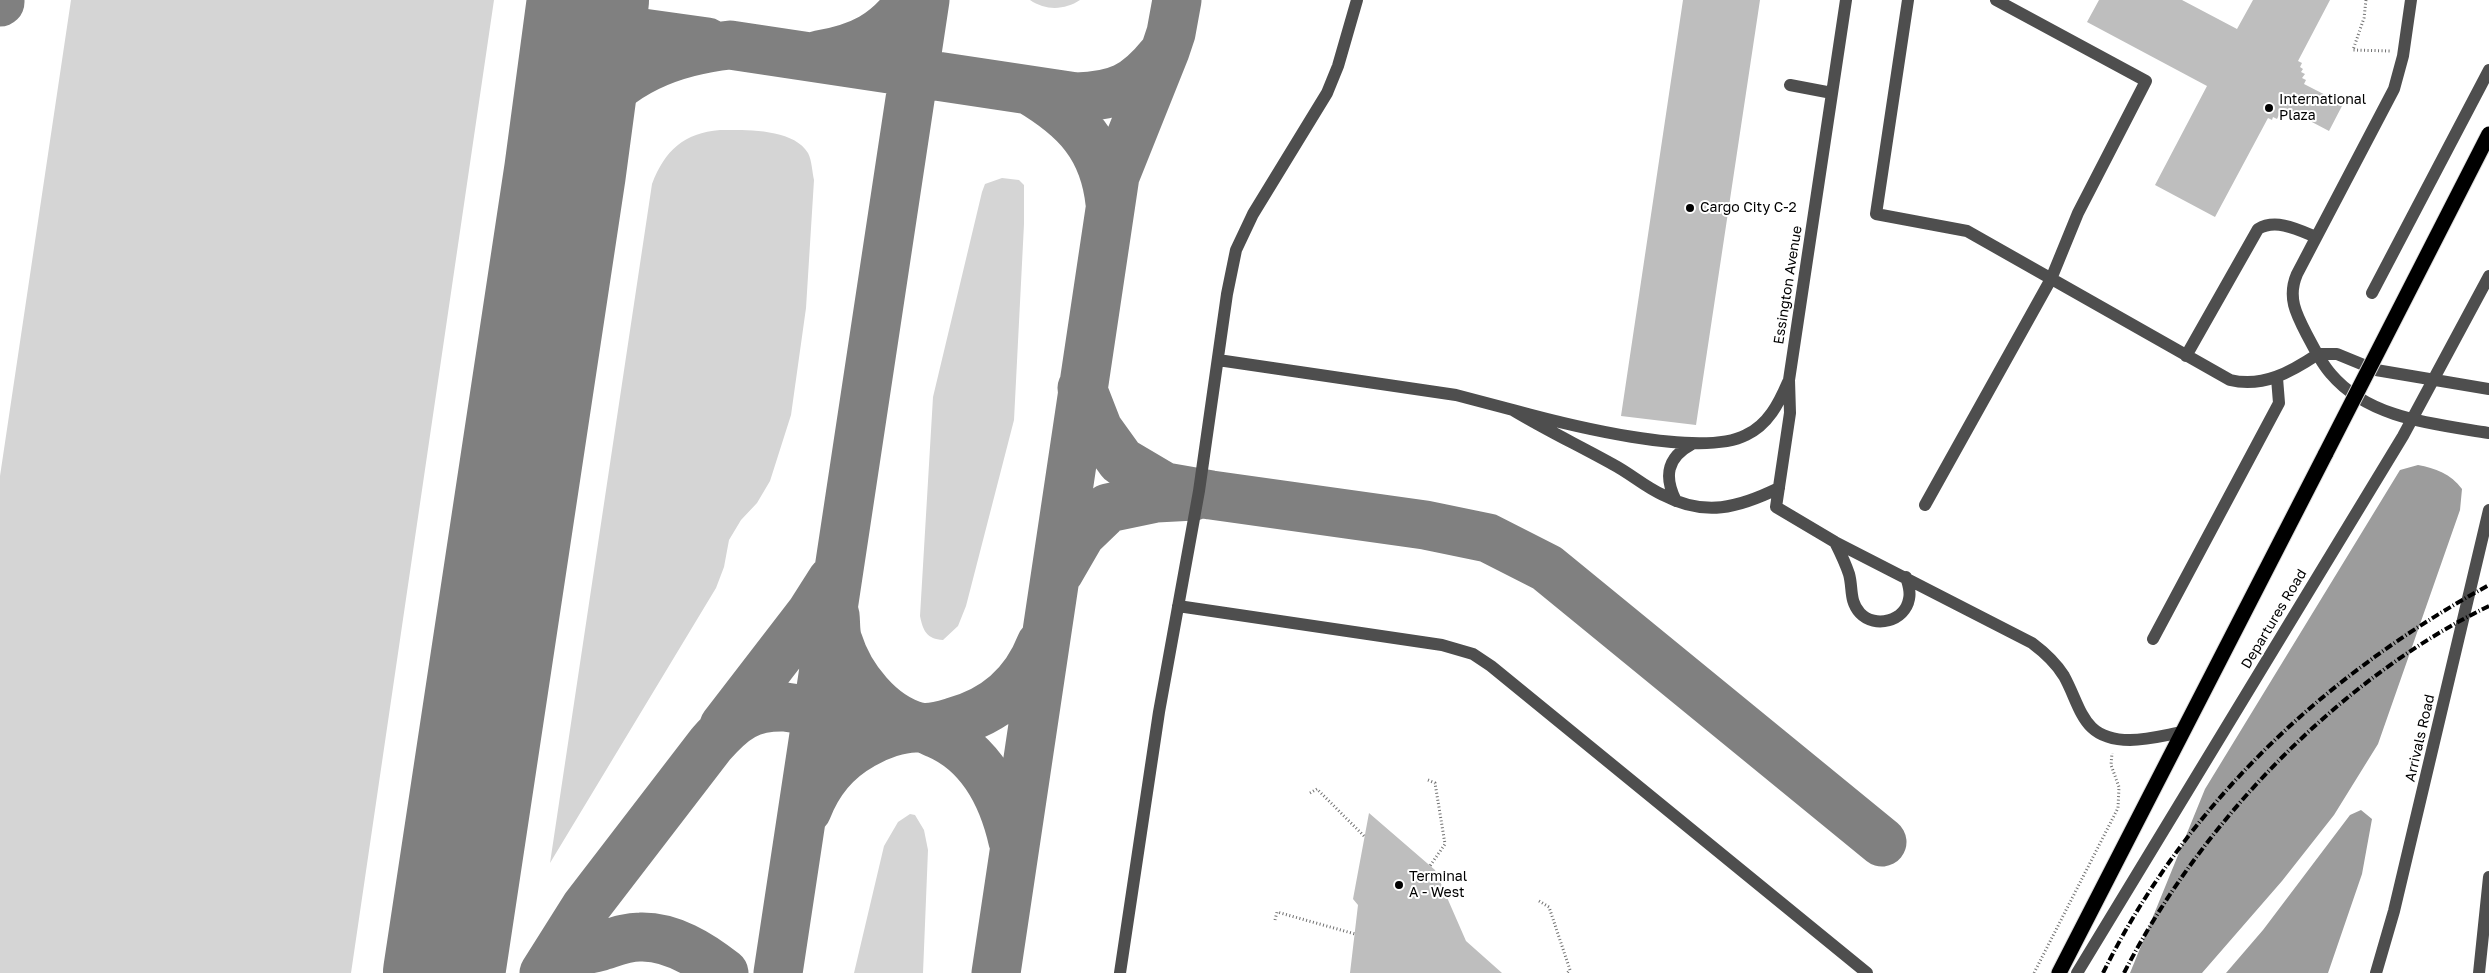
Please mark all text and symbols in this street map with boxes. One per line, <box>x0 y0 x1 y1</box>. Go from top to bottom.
place label: International Plaza <box>2279 92 2366 124</box>
marker: International Plaza <box>2263 102 2275 114</box>
place label: Cargo City C-2 <box>1700 200 1797 216</box>
marker: Cargo City C-2 <box>1684 202 1696 214</box>
street label: Essington Avenue <box>1770 224 1806 346</box>
street label: Departures Road <box>2238 566 2310 672</box>
street label: Arrivals Road <box>2402 693 2438 783</box>
place label: Terminal A - West <box>1409 869 1467 902</box>
marker: Terminal A - West <box>1393 879 1405 891</box>

